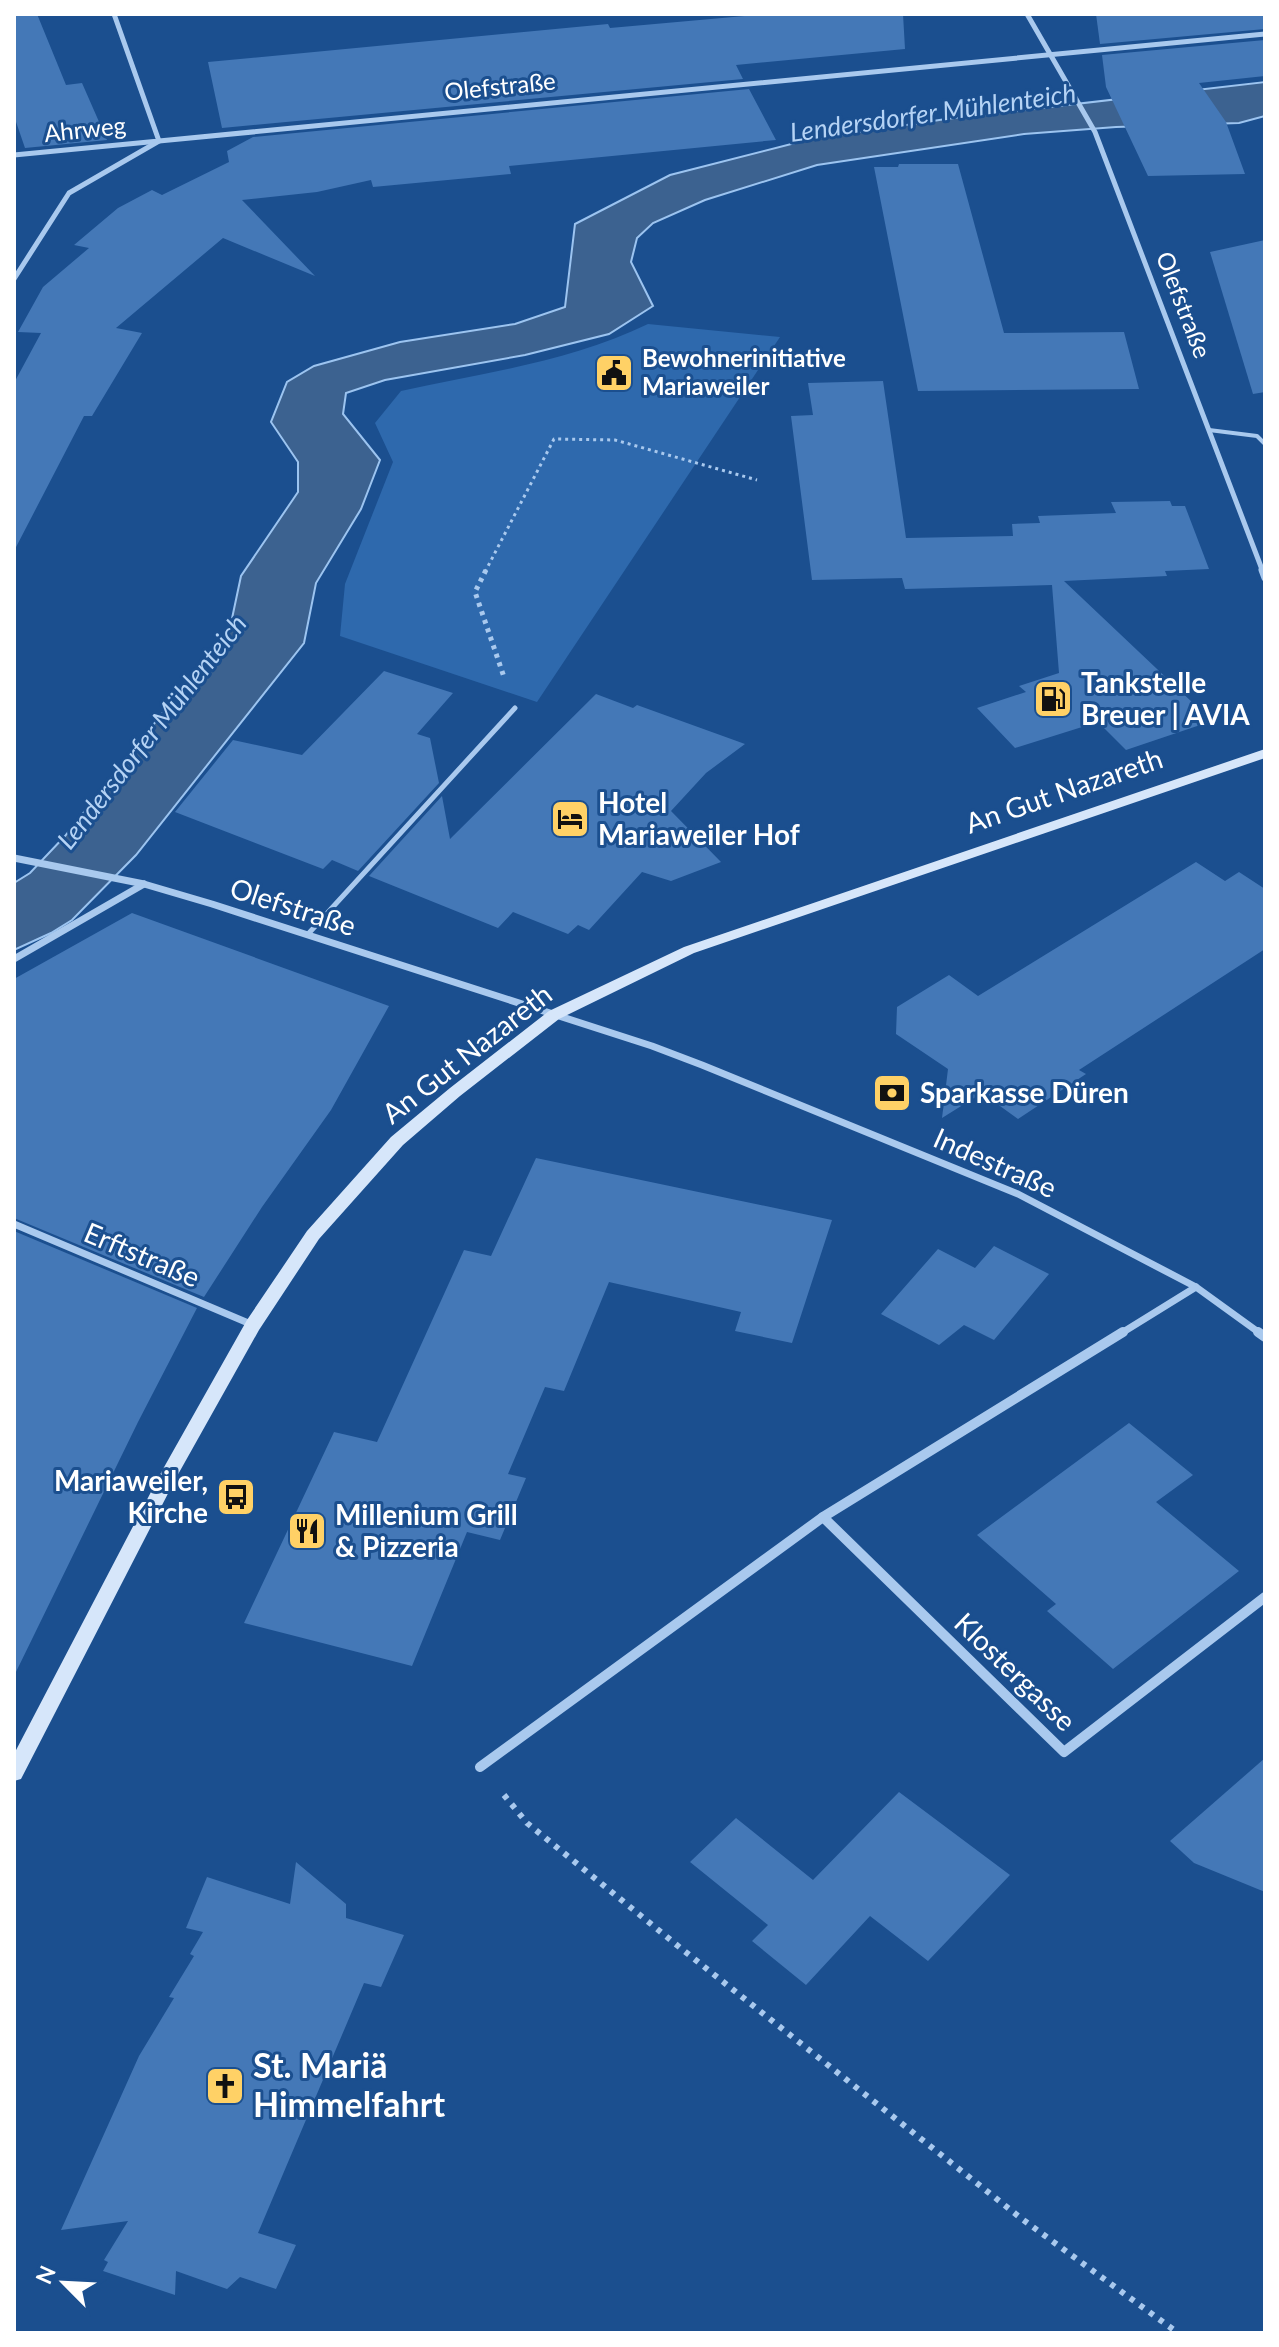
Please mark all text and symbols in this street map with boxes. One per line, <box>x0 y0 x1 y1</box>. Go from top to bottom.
street label: Olefstraße <box>443 65 557 106</box>
water label: Lendersdorfer Mühlenteich <box>788 76 1078 148</box>
street label: Ahrweg <box>42 110 127 147</box>
street label: Olefstraße <box>1151 247 1218 362</box>
place label: Bewohnerinitiative Mariaweiler <box>642 343 846 400</box>
public building icon: Bewohnerinitiative Mariaweiler <box>593 352 635 394</box>
water label: Lendersdorfer Mühlenteich <box>50 608 253 855</box>
place label: Tankstelle Breuer | AVIA <box>1081 665 1250 731</box>
fuel station icon: Tankstelle Breuer | AVIA <box>1032 678 1074 720</box>
street label: An Gut Nazareth <box>961 740 1167 840</box>
place label: Hotel Mariaweiler Hof <box>598 785 800 851</box>
hotel icon: Hotel Mariaweiler Hof <box>549 798 591 840</box>
street label: Olefstraße <box>226 870 361 942</box>
street label: An Gut Nazareth <box>375 976 558 1130</box>
bank icon: Sparkasse Düren <box>871 1072 913 1114</box>
place label: Sparkasse Düren <box>920 1075 1129 1109</box>
street label: Indestraße <box>929 1120 1062 1204</box>
street label: Erftstraße <box>79 1215 205 1294</box>
place label: Mariaweiler, Kirche <box>54 1463 208 1529</box>
bus stop icon: Mariaweiler, Kirche <box>215 1476 257 1518</box>
place label: Millenium Grill & Pizzeria <box>335 1497 518 1563</box>
restaurant icon: Millenium Grill & Pizzeria <box>286 1510 328 1552</box>
street label: Klostergasse <box>948 1605 1083 1737</box>
place label: St. Mariä Himmelfahrt <box>253 2044 445 2124</box>
church icon: St. Mariä Himmelfahrt <box>204 2065 246 2107</box>
north arrow <box>24 2243 104 2323</box>
text: N <box>29 2261 61 2288</box>

